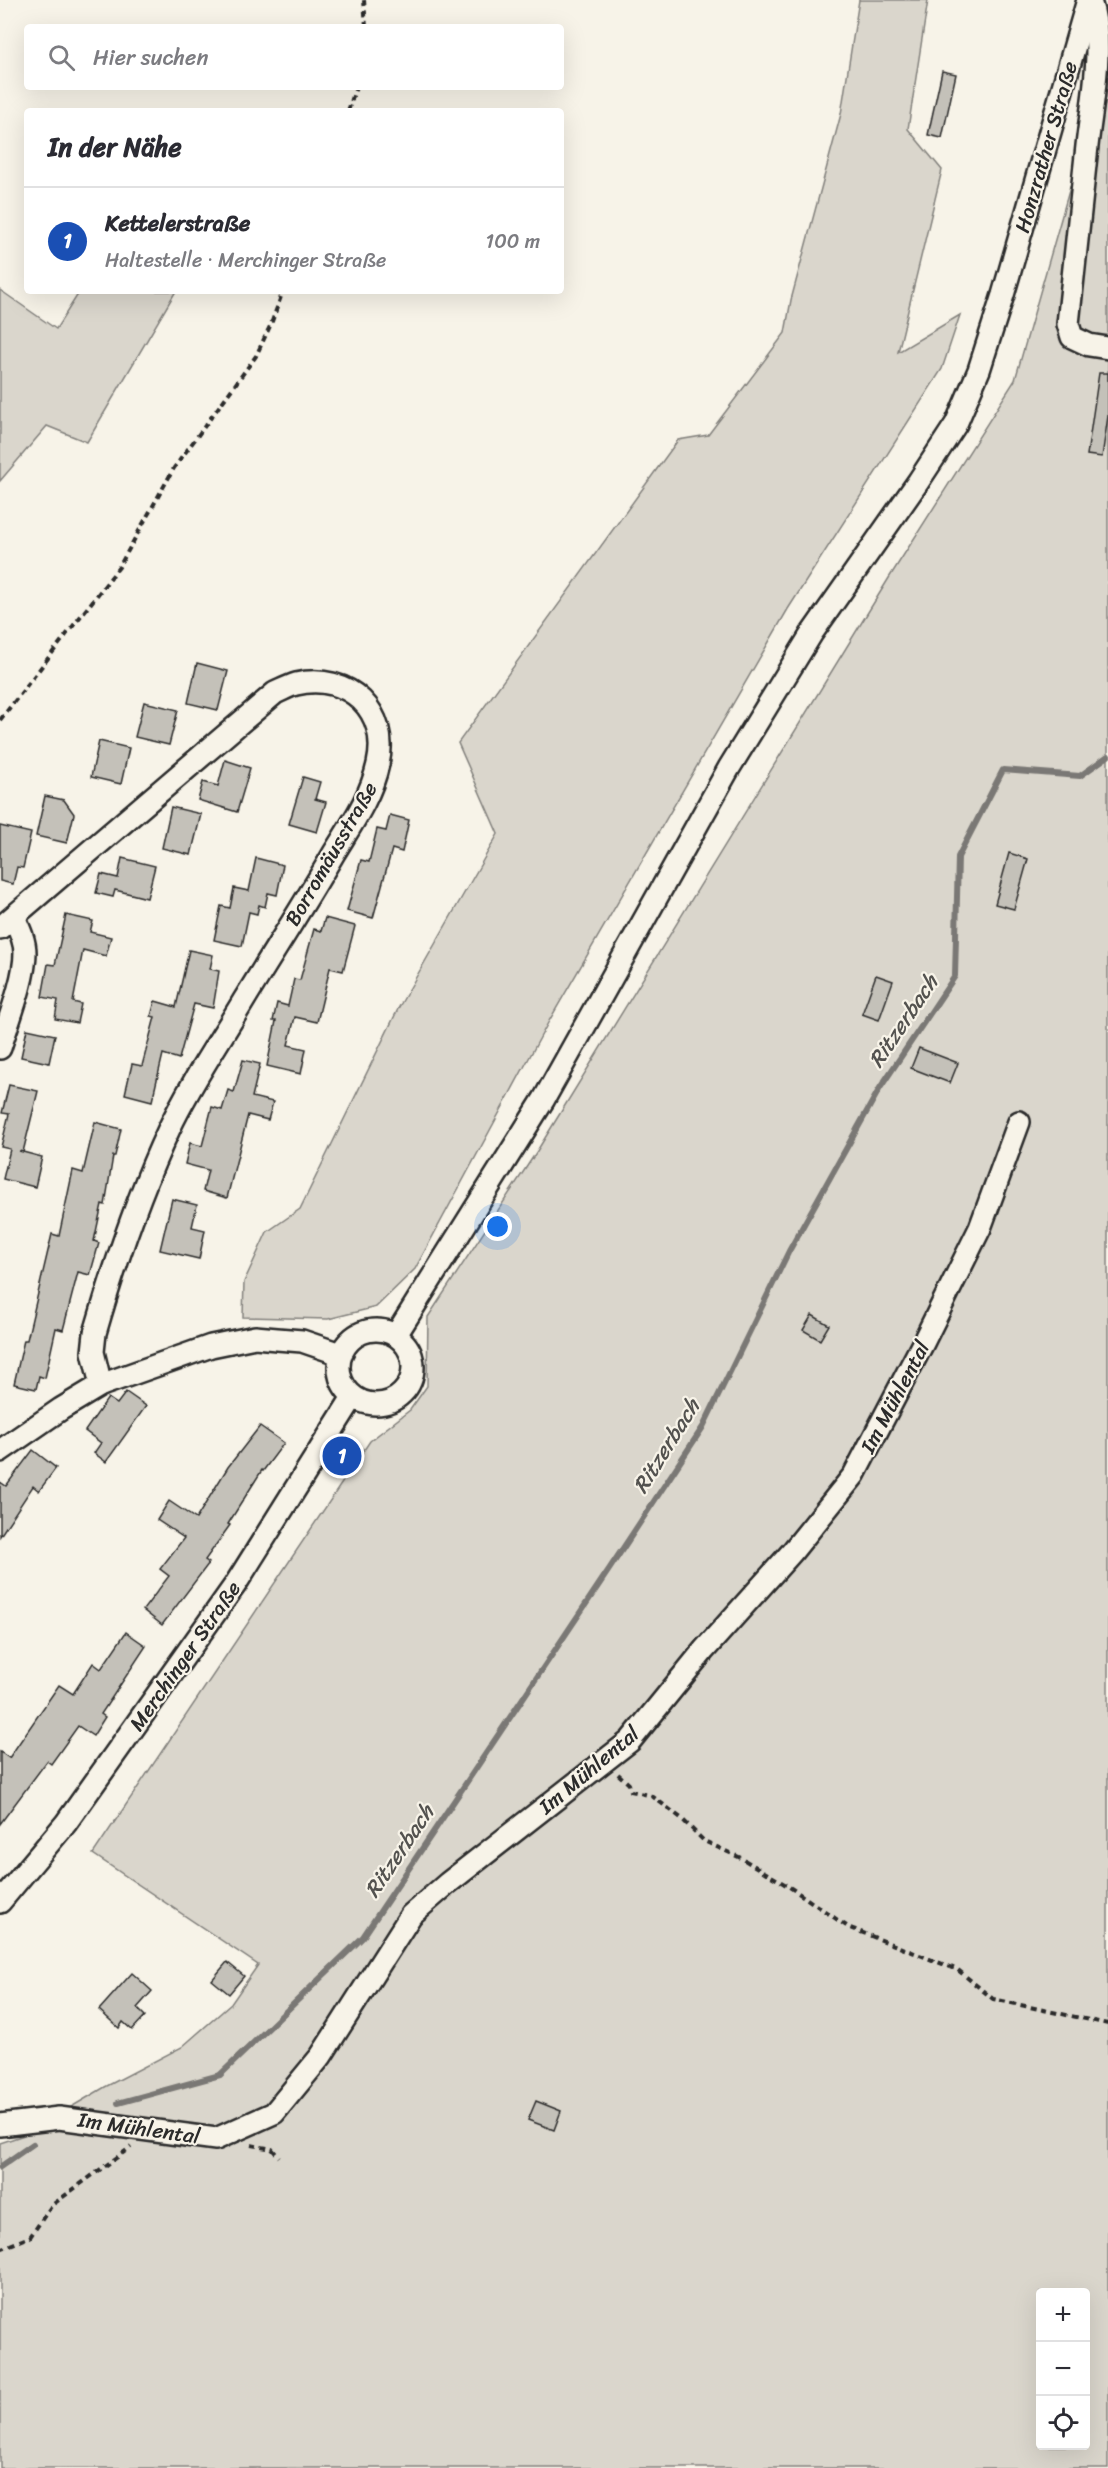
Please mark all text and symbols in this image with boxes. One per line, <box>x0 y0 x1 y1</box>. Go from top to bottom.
search box <box>24 24 564 90</box>
text: Hier suchen <box>93 38 208 77</box>
icon: search <box>45 41 78 74</box>
street label: Honzrather Straße <box>1003 56 1089 237</box>
text: In der Nähe <box>48 124 182 170</box>
text: Kettelerstraße <box>105 204 250 243</box>
text: 1 <box>63 224 72 259</box>
text: 100 m <box>486 224 540 259</box>
text: Haltestelle · Merchinger Straße <box>105 243 386 278</box>
street label: Borromäusstraße <box>274 774 388 934</box>
water label: Ritzerbach <box>857 964 950 1076</box>
your location <box>483 1212 512 1241</box>
street label: Im Mühlental <box>849 1333 941 1461</box>
water label: Ritzerbach <box>622 1389 712 1501</box>
pin: 1 <box>322 1434 362 1478</box>
street label: Merchinger Straße <box>119 1573 251 1739</box>
street label: Im Mühlental <box>529 1715 649 1825</box>
water label: Ritzerbach <box>353 1794 446 1906</box>
street label: Im Mühlental <box>74 2100 204 2156</box>
map controls <box>1036 2288 1090 2450</box>
button: + <box>1036 2288 1090 2342</box>
button: − <box>1036 2342 1090 2396</box>
button: locate <box>1036 2396 1090 2450</box>

